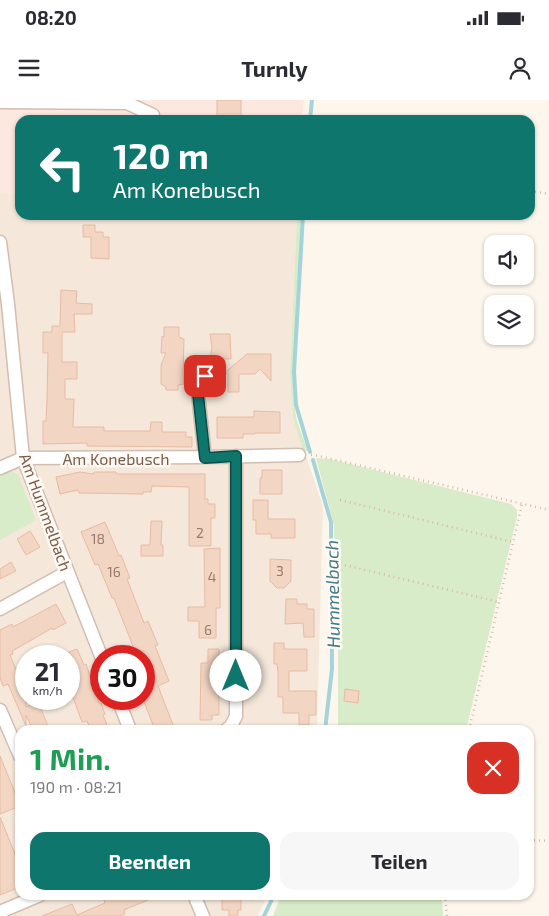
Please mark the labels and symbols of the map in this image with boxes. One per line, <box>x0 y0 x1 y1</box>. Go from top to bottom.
pin <box>184 355 226 397</box>
street label: Am Konebusch <box>62 449 170 468</box>
street label: Am Hummelbach <box>16 451 76 573</box>
house number: 2 <box>196 524 204 541</box>
house number: 18 <box>91 530 105 547</box>
water label: Hummelbach <box>320 540 344 648</box>
house number: 3 <box>276 562 284 579</box>
house number: 16 <box>107 563 121 580</box>
house number: 4 <box>208 568 216 585</box>
house number: 6 <box>204 621 212 638</box>
speed limit sign: 30 <box>90 645 155 710</box>
position arrow <box>209 649 261 701</box>

